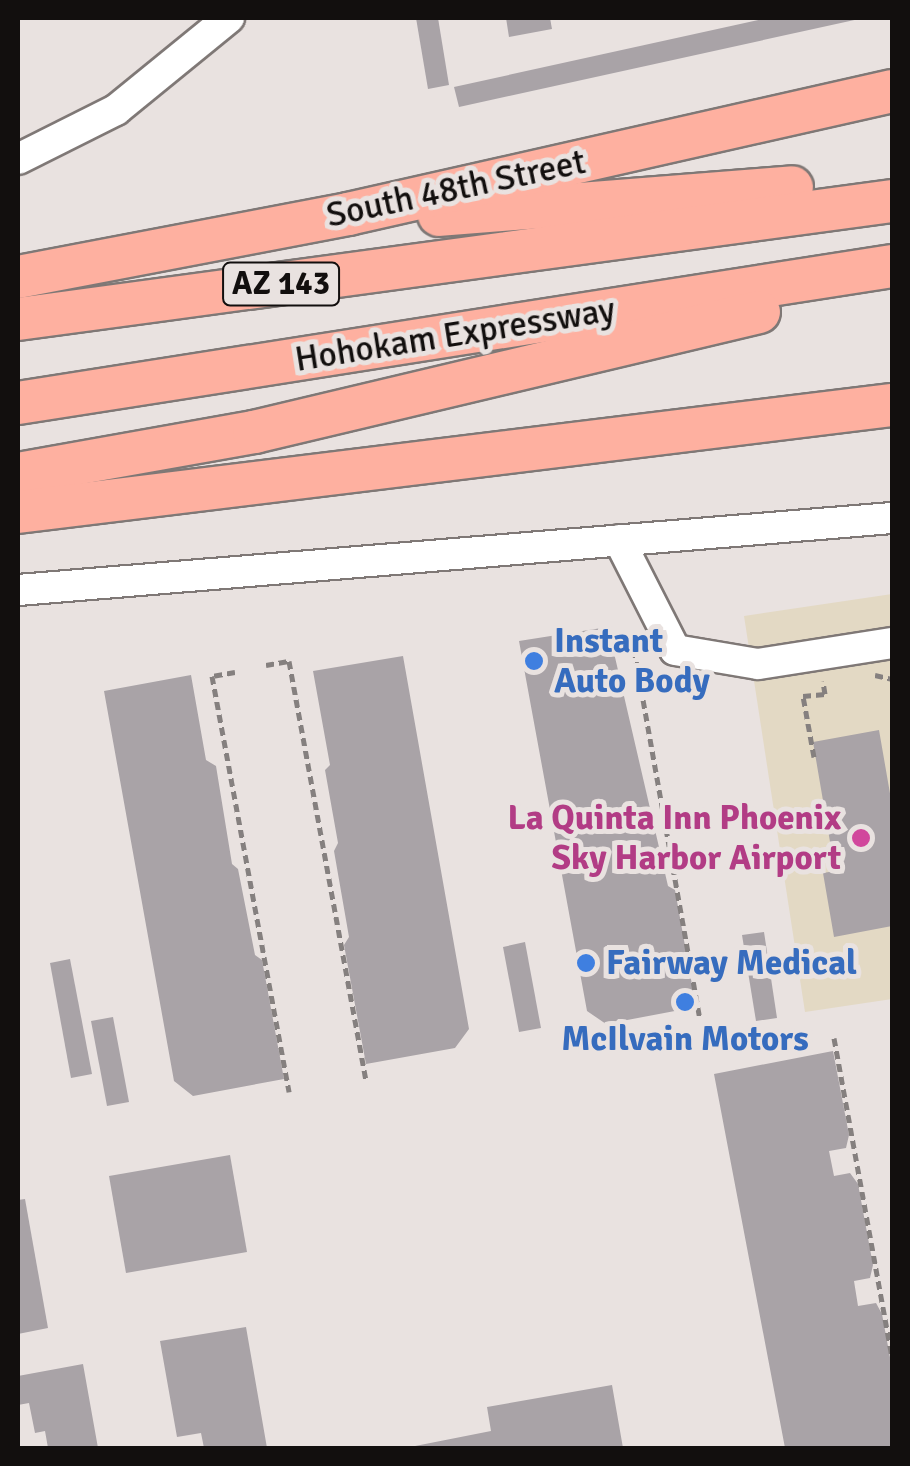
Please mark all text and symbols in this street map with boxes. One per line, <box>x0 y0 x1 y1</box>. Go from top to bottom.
street label: South 48th Street <box>323 141 589 237</box>
road number: AZ 143 <box>221 257 341 311</box>
street label: Hohokam Expressway <box>292 289 618 381</box>
place label: Instant Auto Body <box>554 620 710 702</box>
marker: Instant Auto Body <box>523 650 545 672</box>
place label: La Quinta Inn Phoenix Sky Harbor Airport <box>507 797 841 879</box>
marker: La Quinta Inn Phoenix Sky Harbor Airport <box>850 827 872 849</box>
place label: Fairway Medical <box>606 942 857 984</box>
marker: Fairway Medical <box>575 952 597 974</box>
marker: McIlvain Motors <box>674 991 696 1013</box>
place label: McIlvain Motors <box>561 1018 809 1060</box>

